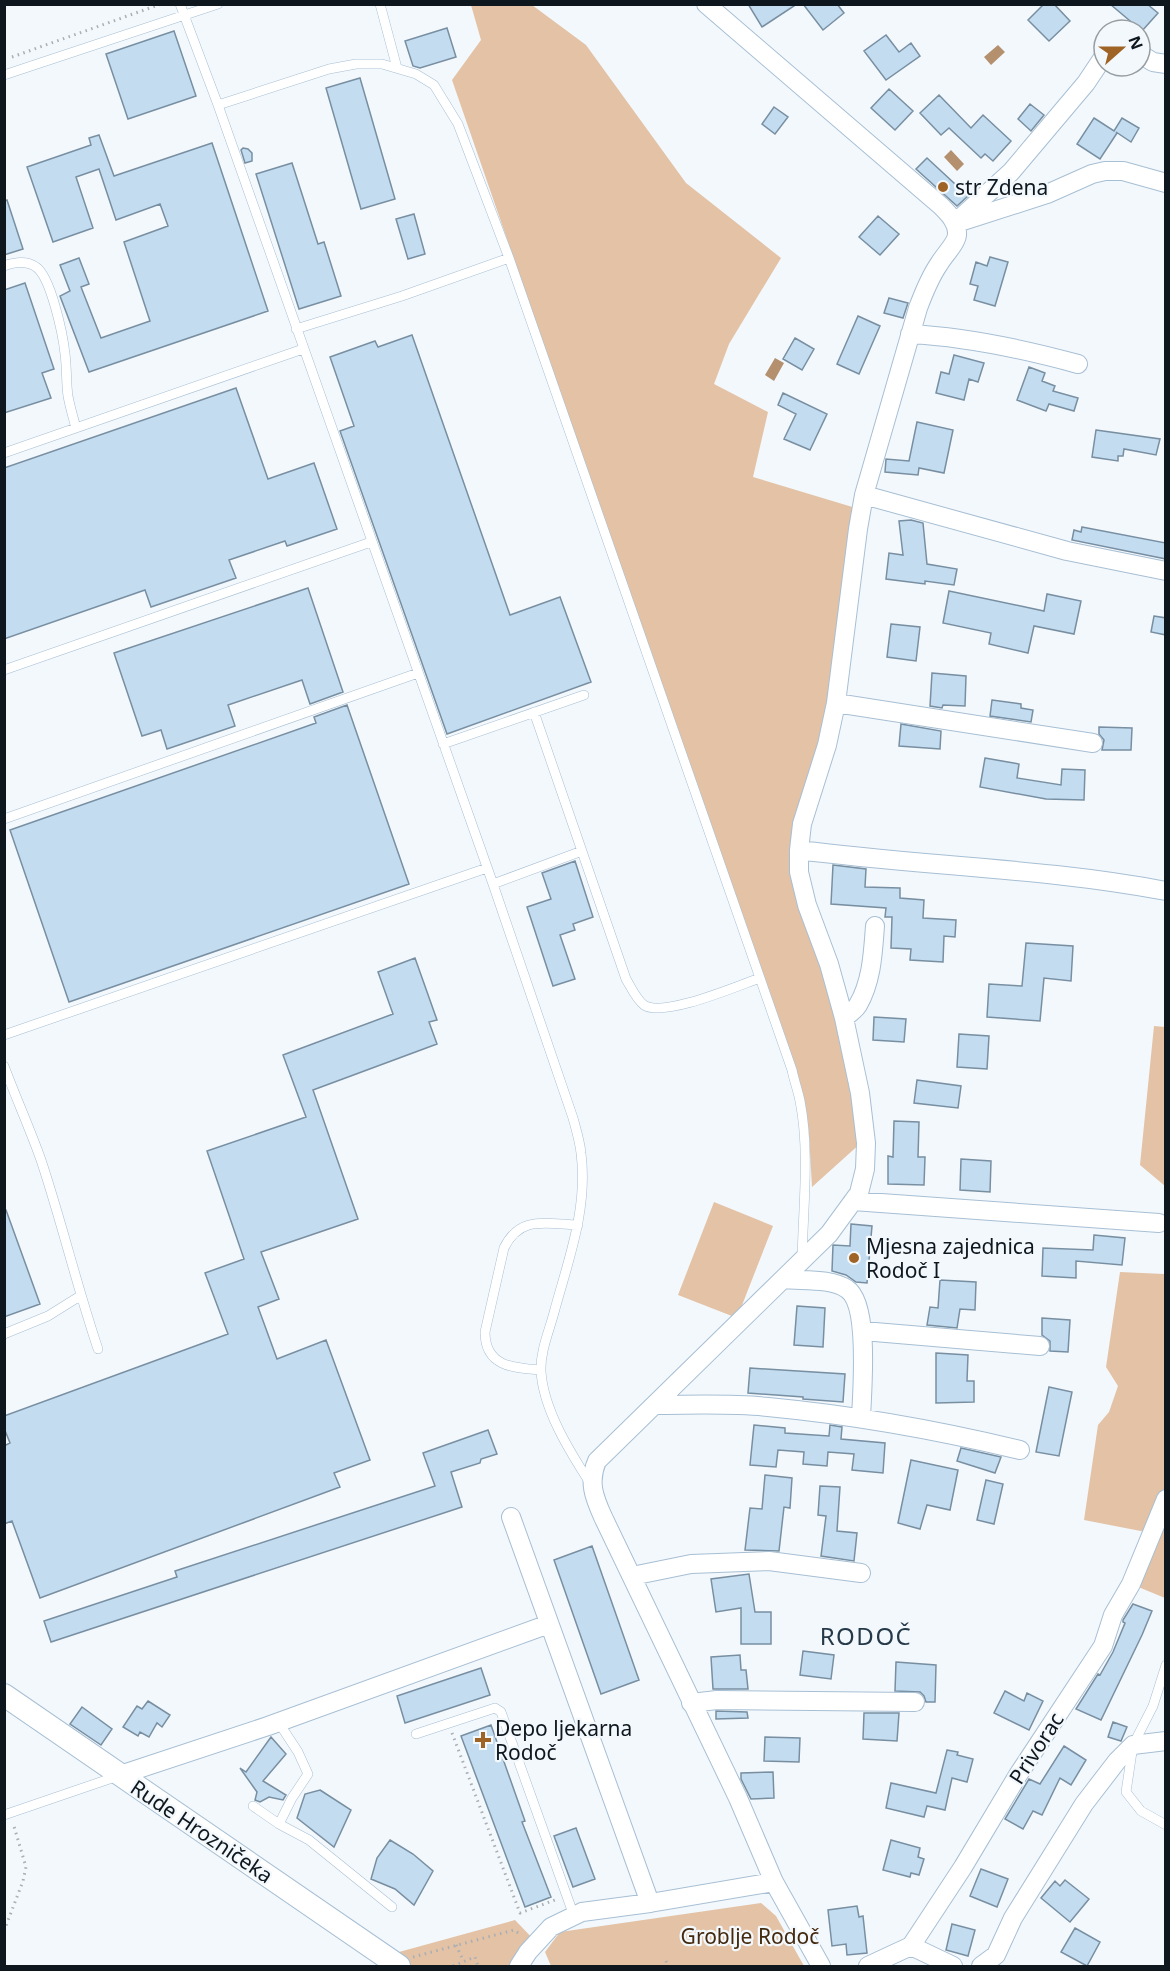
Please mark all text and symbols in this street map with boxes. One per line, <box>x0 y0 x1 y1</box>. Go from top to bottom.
north arrow <box>1092 18 1152 78</box>
text: N <box>1123 33 1149 53</box>
place label: str Zdena <box>955 173 1048 201</box>
marker: str Zdena <box>936 180 950 194</box>
place label: Mjesna zajednica Rodoč I <box>866 1232 1035 1284</box>
marker: Mjesna zajednica Rodoč I <box>847 1251 861 1265</box>
district label: RODOČ <box>820 1619 912 1652</box>
street label: Privorac <box>1002 1707 1070 1789</box>
place label: Depo ljekarna Rodoč <box>495 1714 632 1766</box>
marker: Depo ljekarna Rodoč <box>476 1733 490 1747</box>
street label: Rude Hrozničeka <box>125 1773 279 1889</box>
park label: Groblje Rodoč <box>681 1922 819 1950</box>

